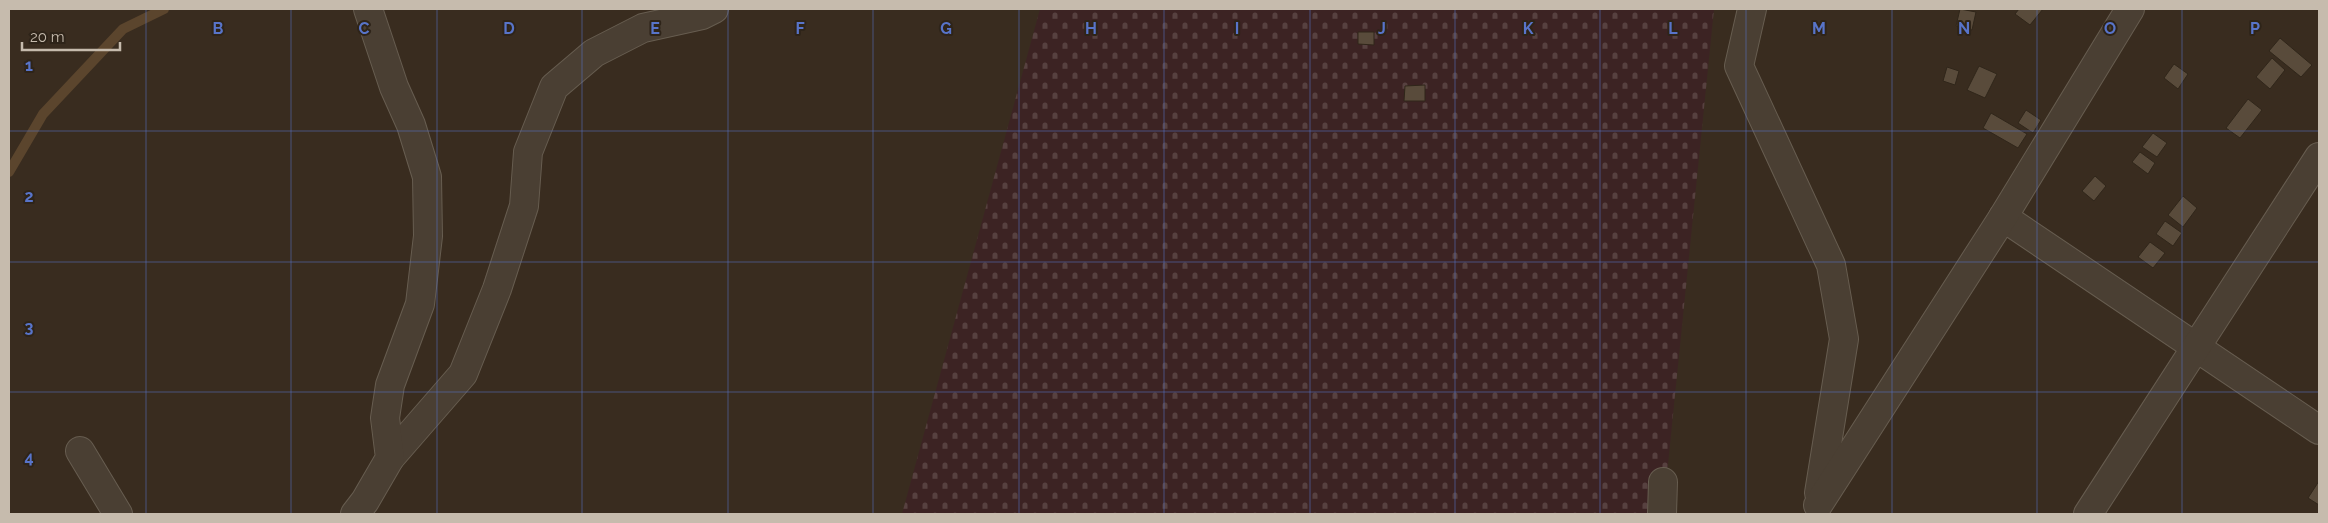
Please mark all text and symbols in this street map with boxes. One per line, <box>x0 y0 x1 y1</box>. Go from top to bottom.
text: B <box>213 19 224 38</box>
text: C <box>359 19 370 38</box>
text: D <box>503 19 515 38</box>
text: E <box>650 19 660 38</box>
text: F <box>795 19 805 38</box>
text: G <box>940 19 952 38</box>
text: H <box>1085 19 1097 38</box>
text: I <box>1235 19 1239 38</box>
text: J <box>1378 19 1386 38</box>
text: K <box>1523 19 1534 38</box>
text: L <box>1668 19 1678 38</box>
text: M <box>1812 19 1826 38</box>
text: N <box>1958 19 1970 38</box>
text: O <box>2104 19 2116 38</box>
text: P <box>2250 19 2260 38</box>
scale bar <box>22 20 120 52</box>
text: 20 m <box>30 28 65 46</box>
text: 1 <box>25 56 33 75</box>
text: 2 <box>24 187 34 206</box>
text: 3 <box>25 318 34 337</box>
text: 4 <box>24 448 34 467</box>

